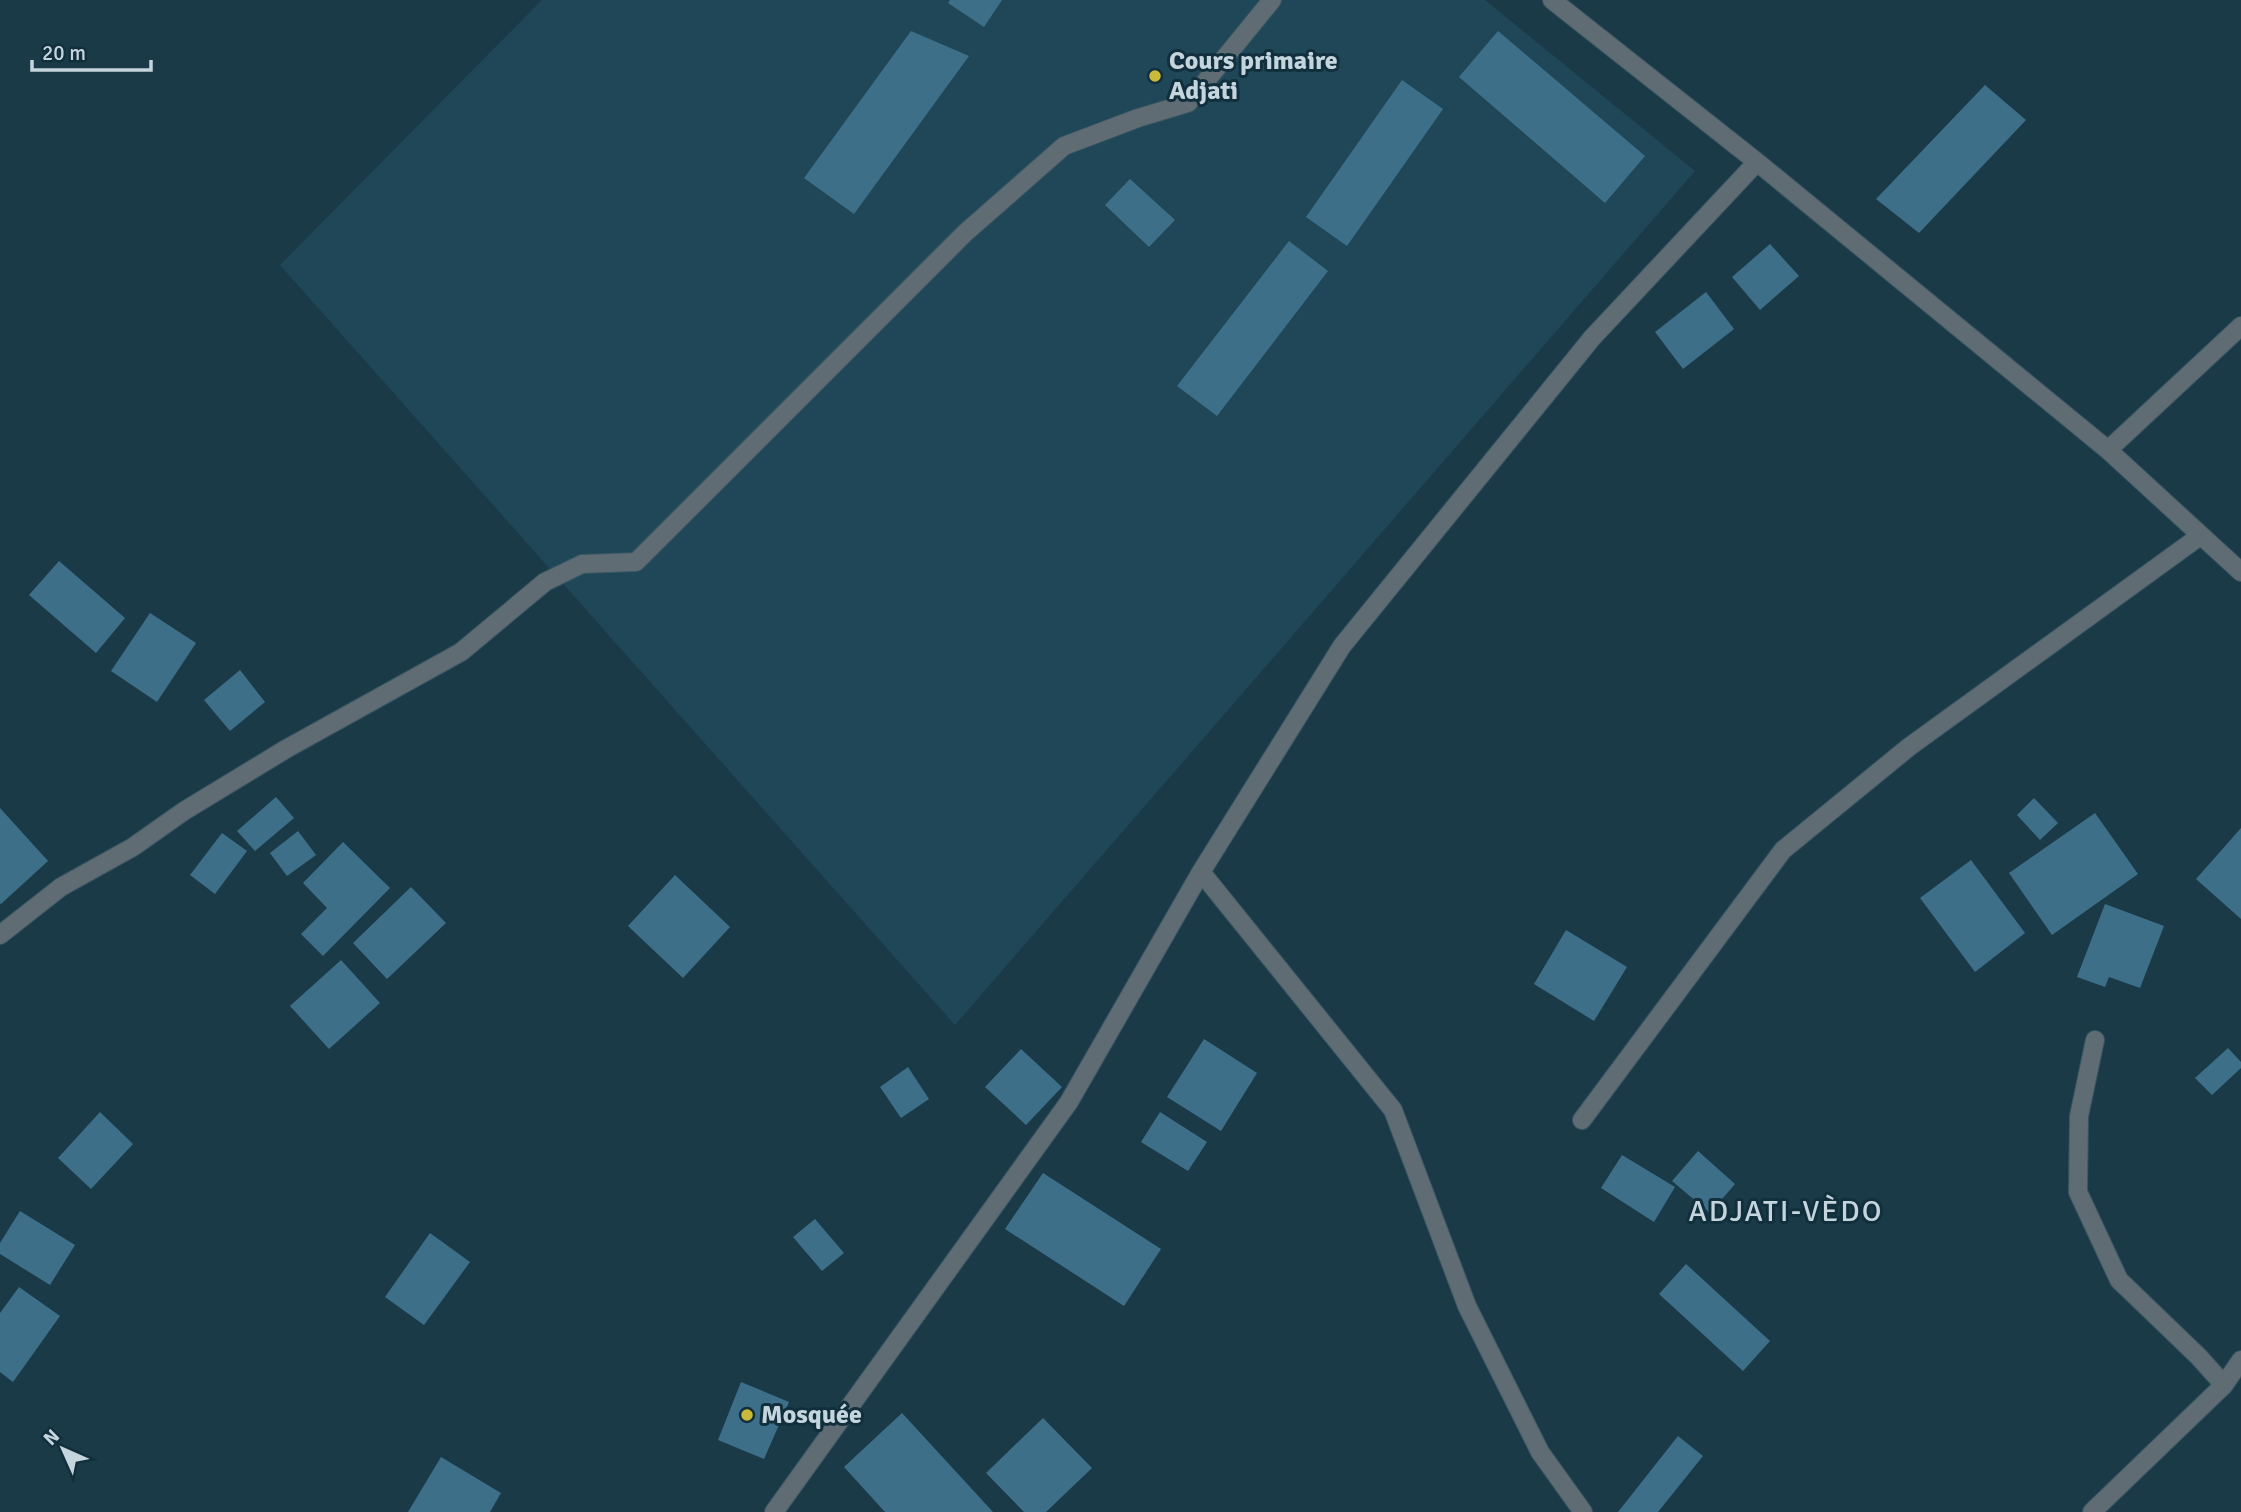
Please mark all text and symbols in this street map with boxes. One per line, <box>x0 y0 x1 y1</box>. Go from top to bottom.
scale bar <box>32 28 150 72</box>
text: 20 m <box>42 40 86 66</box>
place label: Cours primaire Adjati <box>1169 45 1338 107</box>
marker: Cours primaire Adjati <box>1147 68 1163 84</box>
district label: ADJATI-VÈDO <box>1688 1193 1884 1230</box>
place label: Mosquée <box>761 1399 862 1431</box>
marker: Mosquée <box>739 1407 755 1423</box>
north arrow <box>28 1414 98 1484</box>
text: N <box>39 1425 65 1451</box>

